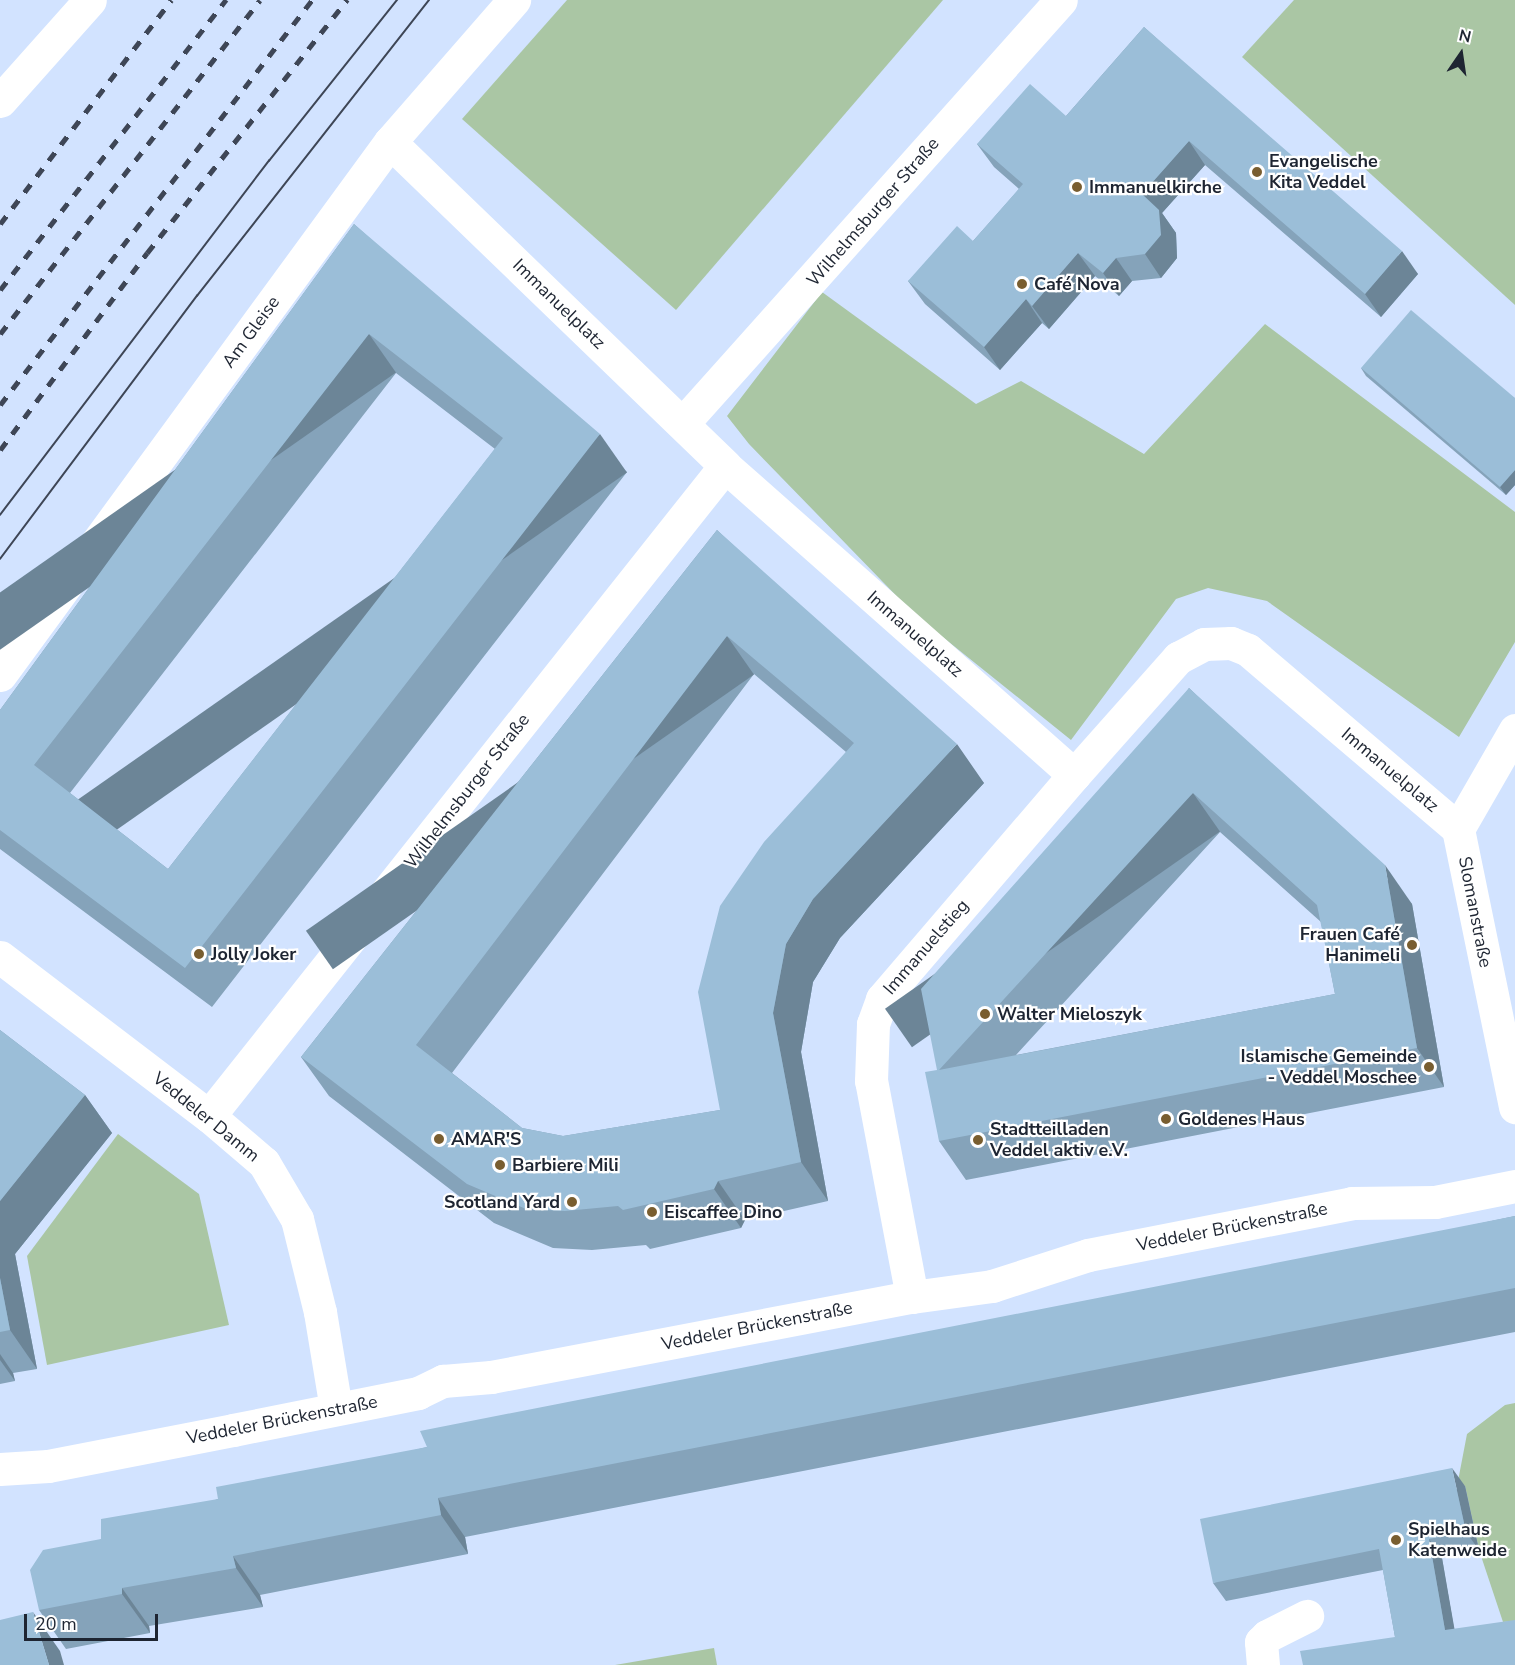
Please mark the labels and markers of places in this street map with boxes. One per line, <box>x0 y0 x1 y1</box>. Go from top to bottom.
place label: Evangelische Kita Veddel <box>1269 151 1378 194</box>
marker: Evangelische Kita Veddel <box>1250 165 1264 179</box>
place label: Immanuelkirche <box>1089 176 1222 198</box>
marker: Immanuelkirche <box>1070 180 1084 194</box>
place label: Café Nova <box>1034 273 1119 295</box>
marker: Café Nova <box>1015 277 1029 291</box>
place label: Frauen Café Hanimeli <box>1300 924 1400 966</box>
marker: Frauen Café Hanimeli <box>1405 938 1419 952</box>
place label: Jolly Joker <box>211 943 296 965</box>
marker: Jolly Joker <box>192 947 206 961</box>
place label: Walter Mieloszyk <box>997 1003 1142 1025</box>
marker: Walter Mieloszyk <box>978 1007 992 1021</box>
place label: Islamische Gemeinde - Veddel Moschee <box>1241 1046 1417 1088</box>
marker: Islamische Gemeinde - Veddel Moschee <box>1422 1060 1436 1074</box>
place label: Goldenes Haus <box>1178 1108 1305 1130</box>
marker: Goldenes Haus <box>1159 1112 1173 1126</box>
place label: Stadtteilladen Veddel aktiv e.V. <box>990 1119 1128 1162</box>
place label: AMAR'S <box>451 1128 521 1150</box>
marker: AMAR'S <box>432 1132 446 1146</box>
marker: Stadtteilladen Veddel aktiv e.V. <box>971 1133 985 1147</box>
place label: Barbiere Mili <box>512 1154 619 1176</box>
marker: Barbiere Mili <box>493 1158 507 1172</box>
place label: Scotland Yard <box>444 1191 560 1213</box>
marker: Scotland Yard <box>565 1195 579 1209</box>
place label: Eiscaffee Dino <box>664 1201 782 1223</box>
marker: Eiscaffee Dino <box>645 1205 659 1219</box>
place label: Spielhaus Katenweide <box>1408 1519 1507 1562</box>
marker: Spielhaus Katenweide <box>1389 1533 1403 1547</box>

